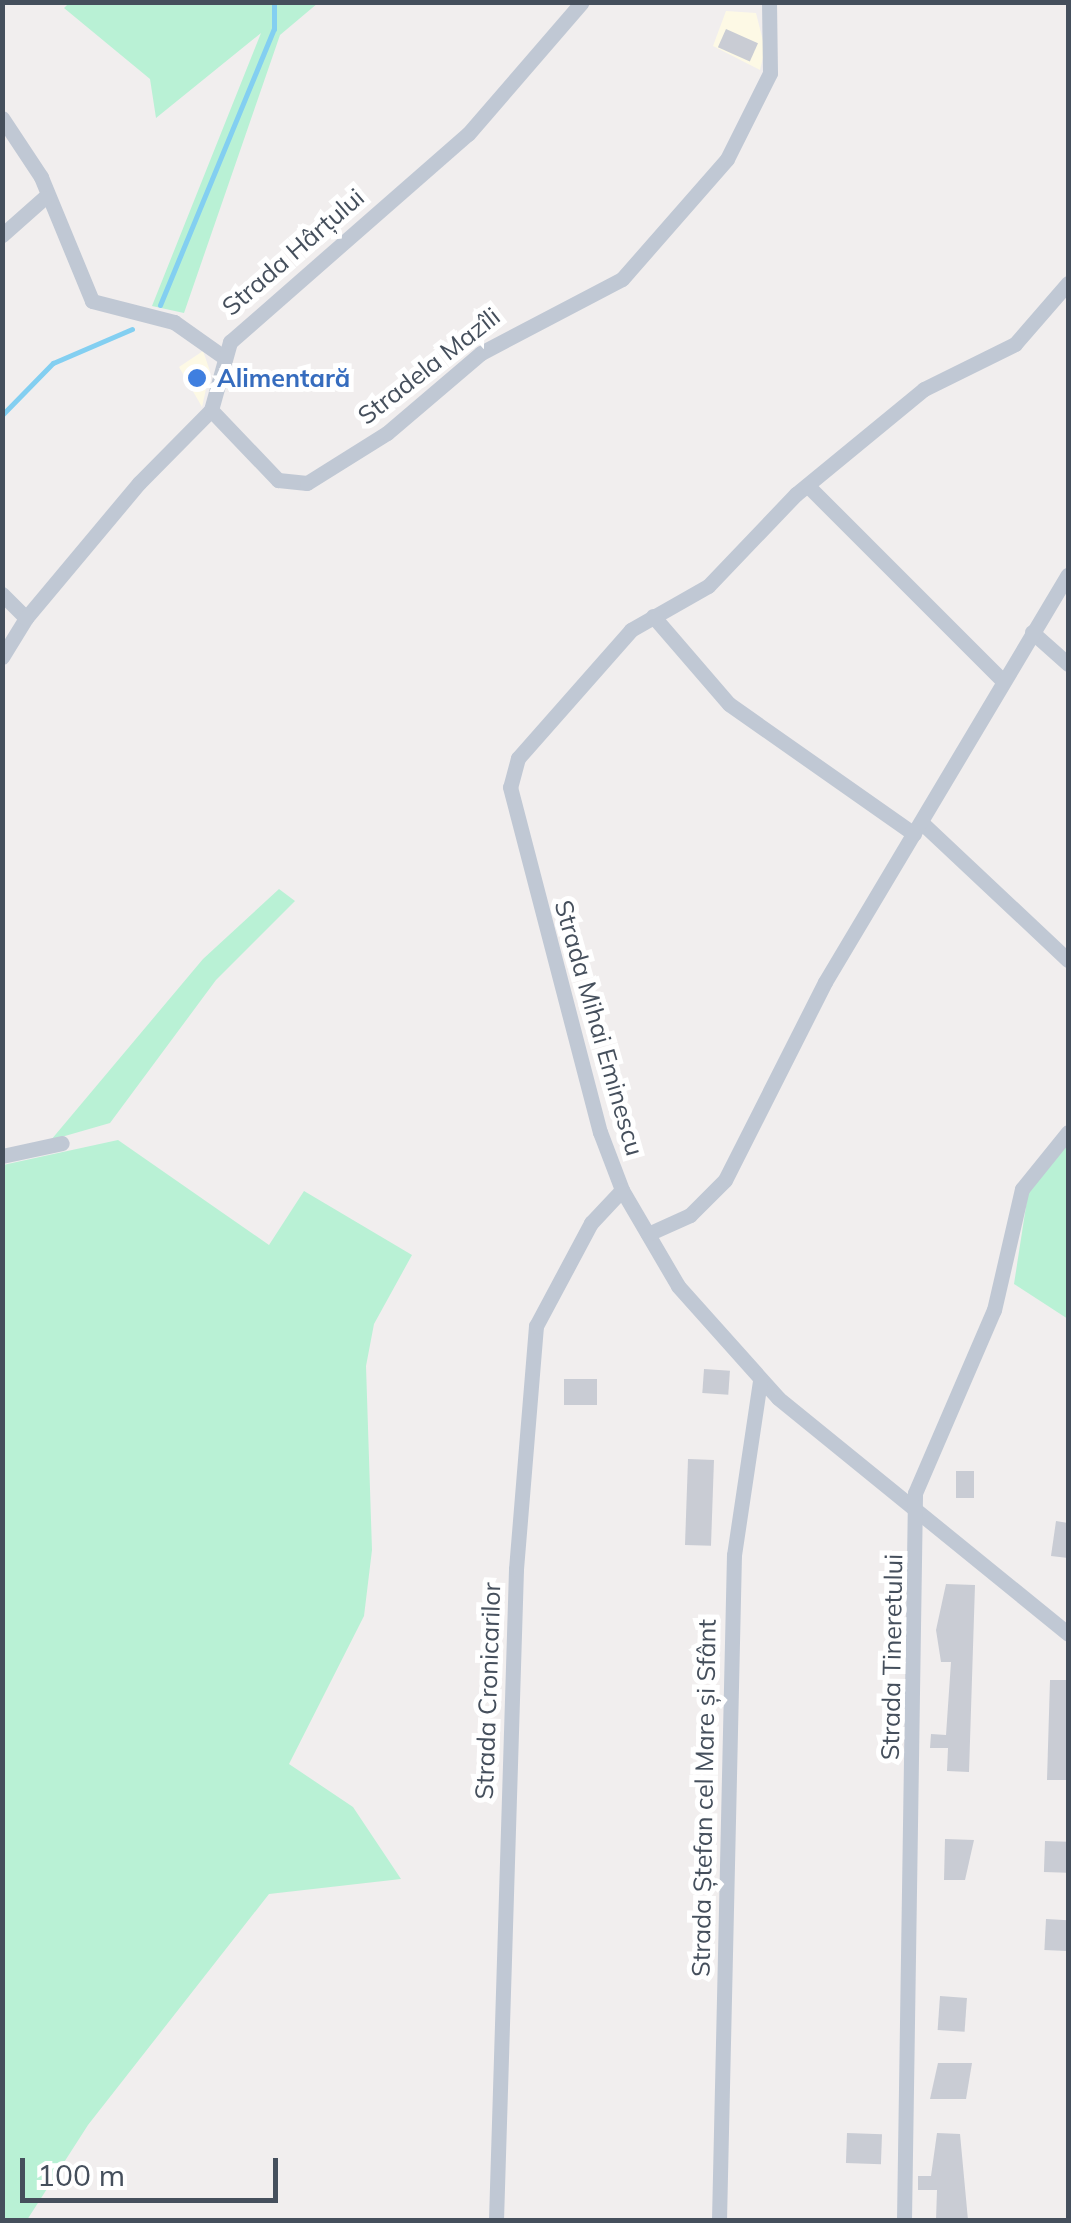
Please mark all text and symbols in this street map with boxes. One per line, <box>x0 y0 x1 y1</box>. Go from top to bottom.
street label: Strada Hârțului <box>216 182 370 322</box>
street label: Stradela Mazîli <box>352 301 506 431</box>
place label: Alimentară <box>217 363 350 393</box>
marker: Alimentară <box>186 367 208 389</box>
street label: Strada Mihai Eminescu <box>548 897 650 1159</box>
street label: Strada Tineretului <box>875 1554 909 1760</box>
street label: Strada Cronicarilor <box>469 1582 507 1800</box>
street label: Strada Ștefan cel Mare și Sfânt <box>686 1619 722 1977</box>
scale bar <box>25 2138 282 2200</box>
text: 100 m <box>37 2156 125 2194</box>

